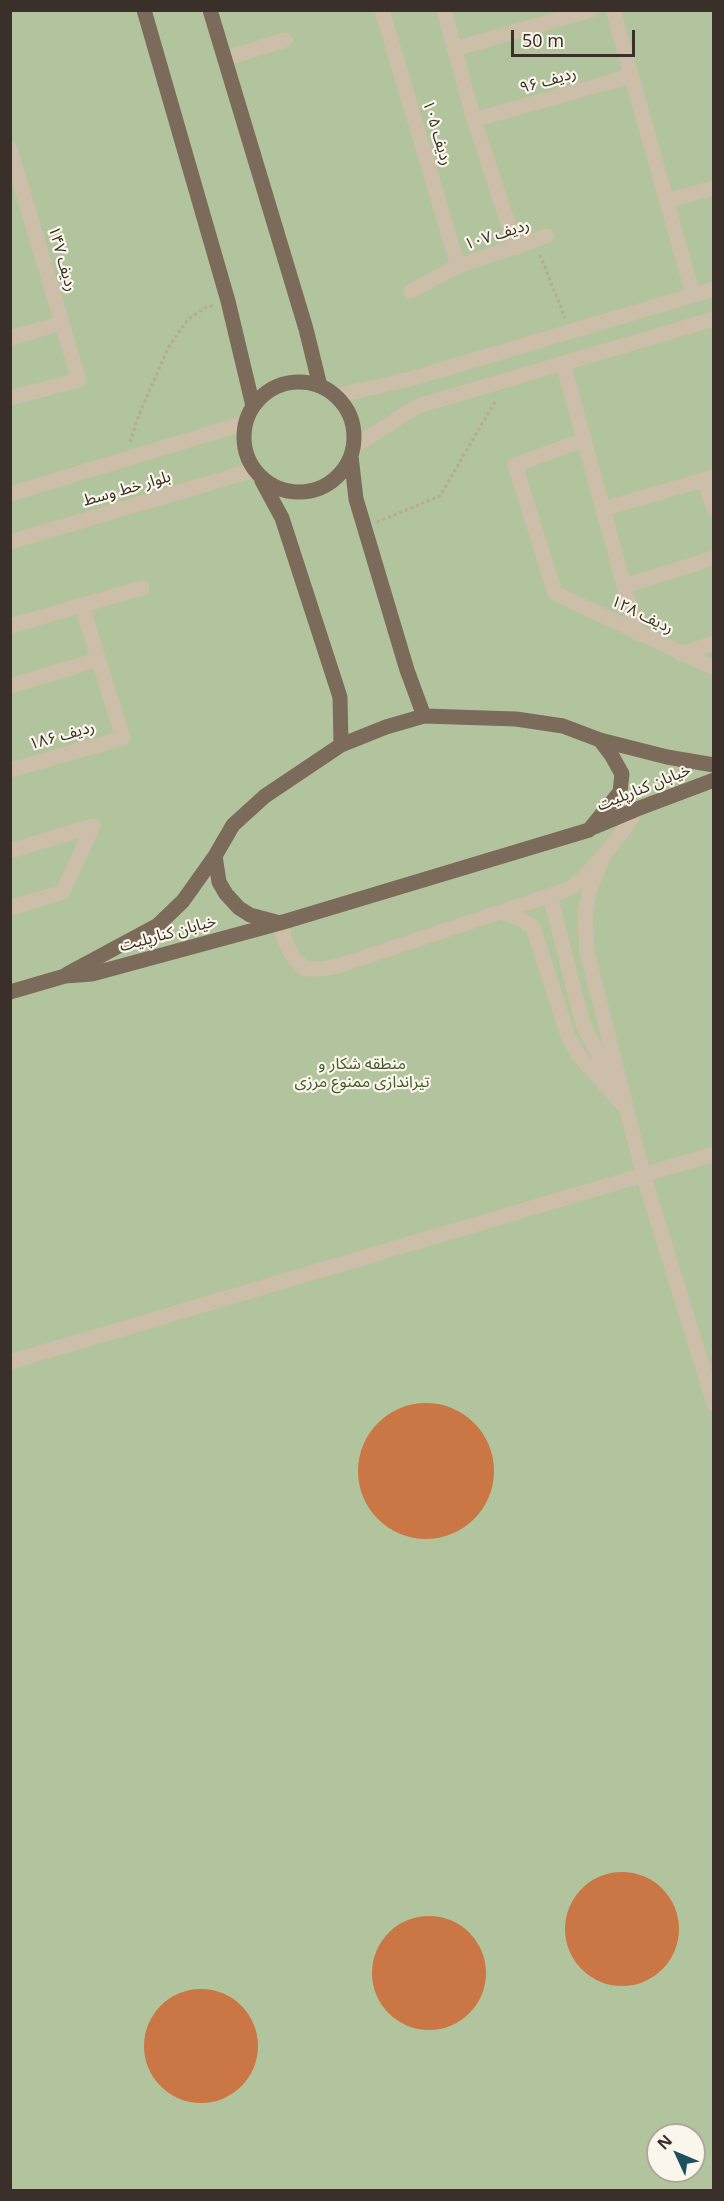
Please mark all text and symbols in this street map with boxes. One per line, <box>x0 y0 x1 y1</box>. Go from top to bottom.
scale bar <box>514 18 638 56</box>
text: 50 m <box>522 28 564 52</box>
street label: ردیف ۹۶ <box>518 64 578 98</box>
street label: ردیف ۱۰۵ <box>418 98 456 168</box>
street label: ردیف ۱۰۷ <box>462 216 532 254</box>
street label: ردیف ۱۴۷ <box>44 224 80 294</box>
street label: بلوار خط وسط <box>81 467 173 511</box>
street label: ردیف ۱۲۸ <box>608 592 676 638</box>
street label: ردیف ۱۸۶ <box>27 718 97 754</box>
street label: خیابان کنارپلیت <box>594 761 694 815</box>
street label: خیابان کنارپلیت <box>118 912 218 956</box>
park label: منطقه شکار و تیراندازی ممنوع مرزی <box>294 1054 430 1092</box>
north arrow <box>646 2123 706 2183</box>
text: N <box>652 2130 677 2154</box>

